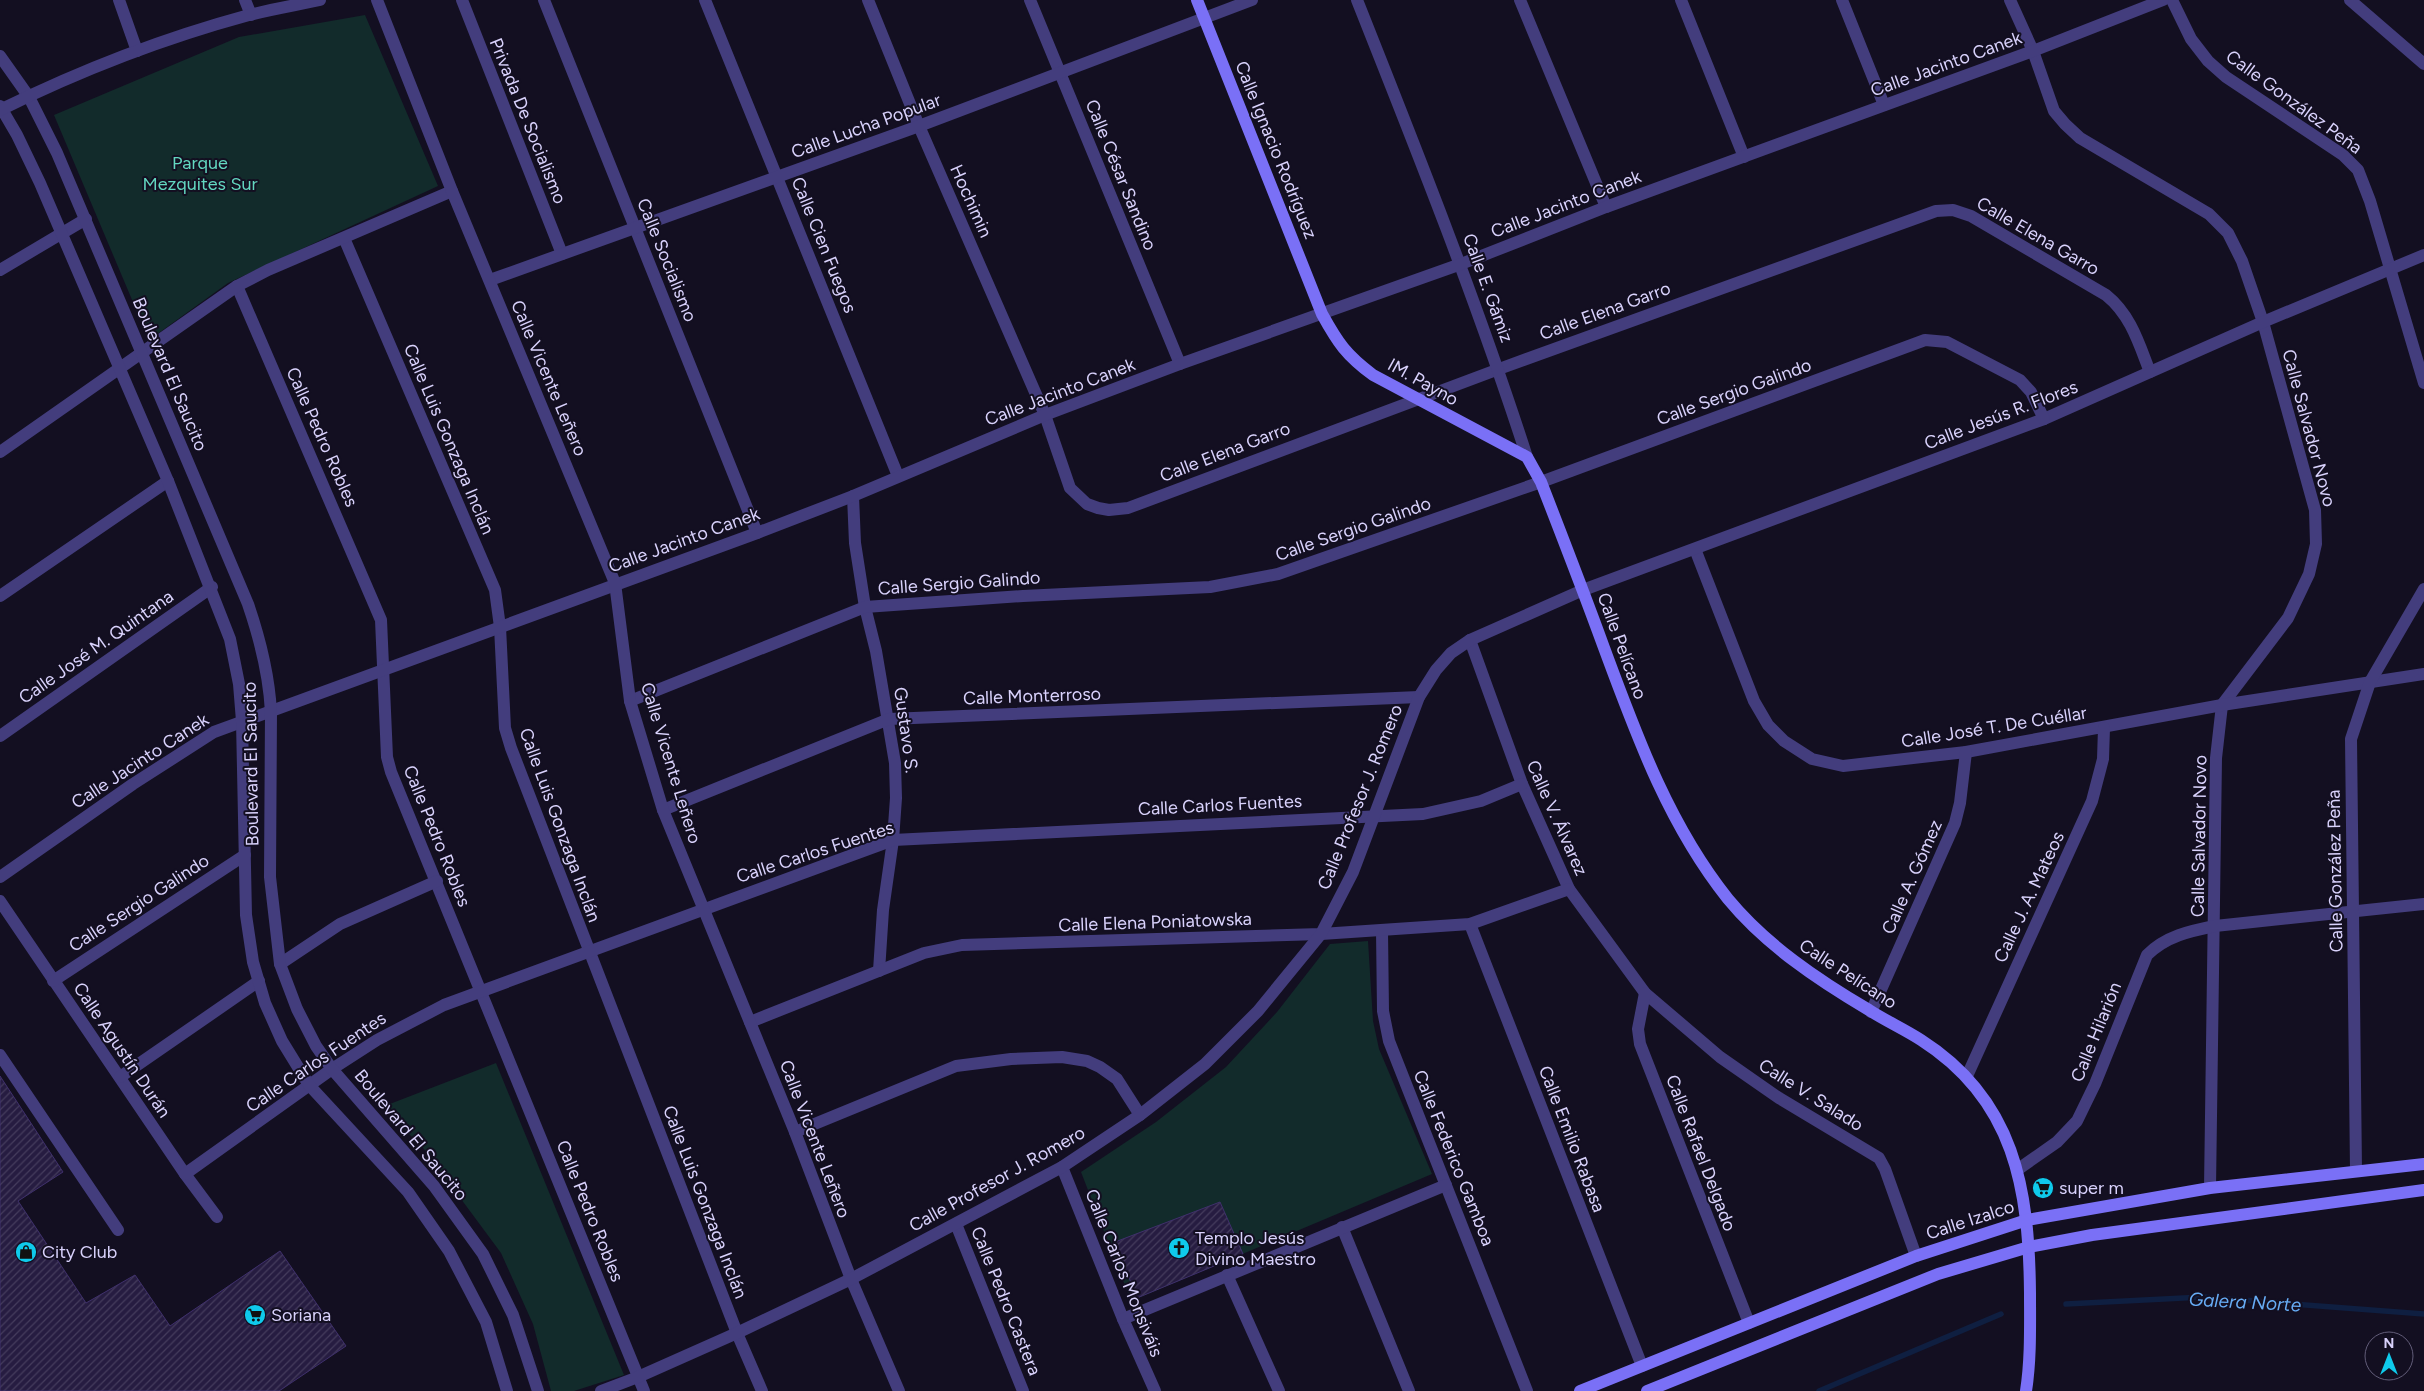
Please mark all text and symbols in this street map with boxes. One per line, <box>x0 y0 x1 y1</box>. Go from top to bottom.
street label: Calle Jacinto Canek <box>1867 26 2025 102</box>
street label: Privada De Socialismo <box>485 35 571 207</box>
street label: Calle González Peña <box>2222 45 2366 159</box>
street label: Calle Ignacio Rodríguez <box>1230 58 1322 242</box>
street label: Calle Lucha Popular <box>788 89 944 163</box>
street label: Calle César Sandino <box>1081 96 1161 254</box>
park label: Parque Mezquites Sur <box>142 152 258 195</box>
street label: Hochimin <box>945 161 997 241</box>
street label: Calle Jacinto Canek <box>1488 165 1644 243</box>
street label: Calle Cien Fuegos <box>787 174 861 316</box>
street label: Calle Elena Garro <box>1973 192 2103 280</box>
street label: Calle Socialismo <box>632 195 702 325</box>
street label: Calle E. Gámiz <box>1458 230 1518 346</box>
street label: Calle Elena Garro <box>1536 277 1674 345</box>
street label: Boulevard El Saucito <box>128 294 212 454</box>
street label: Calle Vicente Leñero <box>506 297 592 459</box>
street label: Calle Luis Gonzaga Inclán <box>399 340 499 538</box>
street label: Calle Salvador Novo <box>2277 347 2341 509</box>
street label: Calle Jacinto Canek <box>982 353 1138 431</box>
street label: IM. Payno <box>1384 354 1462 410</box>
street label: Calle Sergio Galindo <box>1654 354 1814 430</box>
street label: Calle Pedro Robles <box>281 364 363 510</box>
street label: Calle Jesús R. Flores <box>1921 376 2081 454</box>
street label: Calle Elena Garro <box>1157 417 1293 487</box>
street label: Calle Sergio Galindo <box>1272 492 1434 566</box>
street label: Calle Jacinto Canek <box>605 502 763 578</box>
street label: Calle Sergio Galindo <box>877 566 1041 600</box>
street label: Calle José M. Quintana <box>14 585 178 709</box>
street label: Calle Pelícano <box>1593 590 1651 702</box>
street label: Calle Vicente Leñero <box>636 680 706 846</box>
street label: Boulevard El Saucito <box>239 681 263 847</box>
street label: Calle Monterroso <box>963 683 1101 709</box>
street label: Gustavo S. <box>889 686 923 774</box>
street label: Calle Profesor J. Romero <box>1313 701 1407 893</box>
street label: Calle José T. De Cuéllar <box>1900 701 2088 753</box>
street label: Calle Jacinto Canek <box>67 708 213 814</box>
street label: Calle Luis Gonzaga Inclán <box>515 725 605 925</box>
street label: Calle Salvador Novo <box>2187 755 2211 917</box>
street label: Calle V. Álvarez <box>1522 757 1592 879</box>
street label: Calle Pedro Robles <box>399 762 475 910</box>
street label: Calle González Peña <box>2323 789 2347 953</box>
street label: Calle Carlos Fuentes <box>1137 790 1303 820</box>
street label: Calle Carlos Fuentes <box>733 816 897 888</box>
street label: Calle A. Gómez <box>1877 816 1947 938</box>
street label: Calle J. A. Mateos <box>1989 828 2069 966</box>
street label: Calle Sergio Galindo <box>65 849 213 957</box>
street label: Calle Elena Poniatowska <box>1058 908 1252 936</box>
street label: Calle Pelícano <box>1795 934 1901 1014</box>
street label: Calle Agustín Durán <box>69 978 175 1122</box>
street label: Calle Hilarión <box>2066 979 2126 1085</box>
street label: Calle Carlos Fuentes <box>242 1007 390 1117</box>
street label: Calle V. Salado <box>1755 1054 1867 1136</box>
street label: Calle Vicente Leñero <box>775 1057 855 1221</box>
street label: Calle Emilio Rabasa <box>1534 1063 1610 1215</box>
street label: Boulevard El Saucito <box>350 1065 472 1205</box>
street label: Calle Federico Gamboa <box>1409 1067 1499 1249</box>
street label: Calle Rafael Delgado <box>1661 1072 1741 1234</box>
street label: Calle Luis Gonzaga Inclán <box>658 1102 752 1302</box>
street label: Calle Profesor J. Romero <box>905 1121 1089 1237</box>
street label: Calle Pedro Robles <box>552 1137 628 1285</box>
supermarket icon: super m <box>2031 1176 2055 1200</box>
place label: super m <box>2059 1177 2124 1199</box>
street label: Calle Carlos Monsiváis <box>1080 1186 1168 1360</box>
street label: Calle Izalco <box>1923 1195 2017 1245</box>
street label: Calle Pedro Castera <box>966 1223 1046 1379</box>
place label: Templo Jesús Divino Maestro <box>1195 1227 1316 1270</box>
church icon: Templo Jesús Divino Maestro <box>1167 1236 1191 1260</box>
shop icon: City Club <box>14 1240 38 1264</box>
place label: City Club <box>42 1241 117 1263</box>
water label: Galera Norte <box>2188 1288 2302 1316</box>
supermarket icon: Soriana <box>243 1303 267 1327</box>
place label: Soriana <box>271 1304 331 1326</box>
north arrow <box>2364 1331 2414 1381</box>
text: N <box>2384 1335 2394 1352</box>

